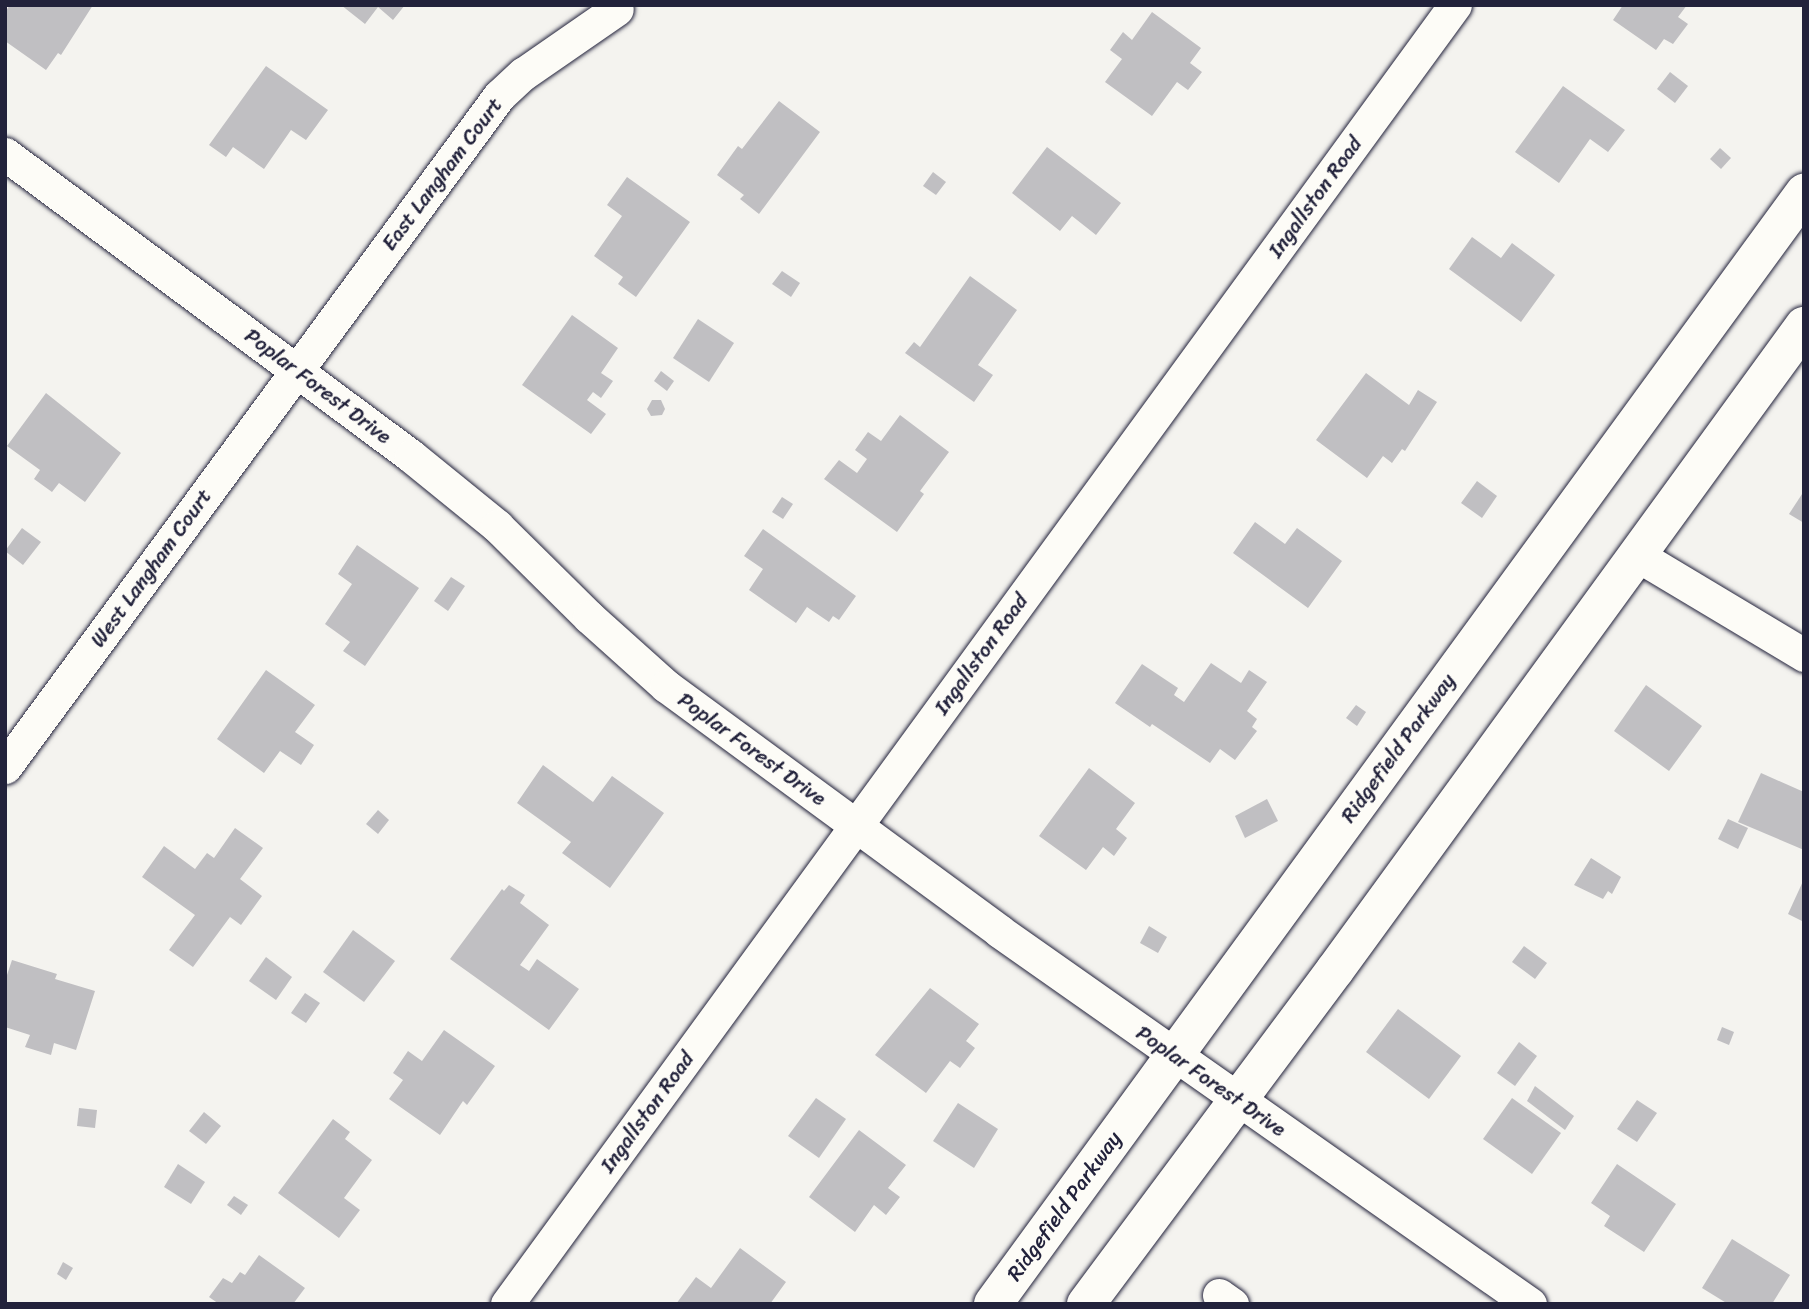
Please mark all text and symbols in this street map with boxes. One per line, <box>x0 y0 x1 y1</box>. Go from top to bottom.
street label: East Langham Court <box>376 93 508 255</box>
street label: Ingallston Road <box>1263 132 1367 262</box>
street label: Poplar Forest Drive <box>239 322 397 450</box>
street label: West Langham Court <box>85 484 217 652</box>
street label: Ingallston Road <box>929 589 1033 719</box>
street label: Ridgefield Parkway <box>1335 669 1461 827</box>
street label: Poplar Forest Drive <box>673 687 831 811</box>
street label: Poplar Forest Drive <box>1131 1020 1291 1142</box>
street label: Ingallston Road <box>595 1047 699 1177</box>
street label: Ridgefield Parkway <box>1001 1127 1127 1285</box>

